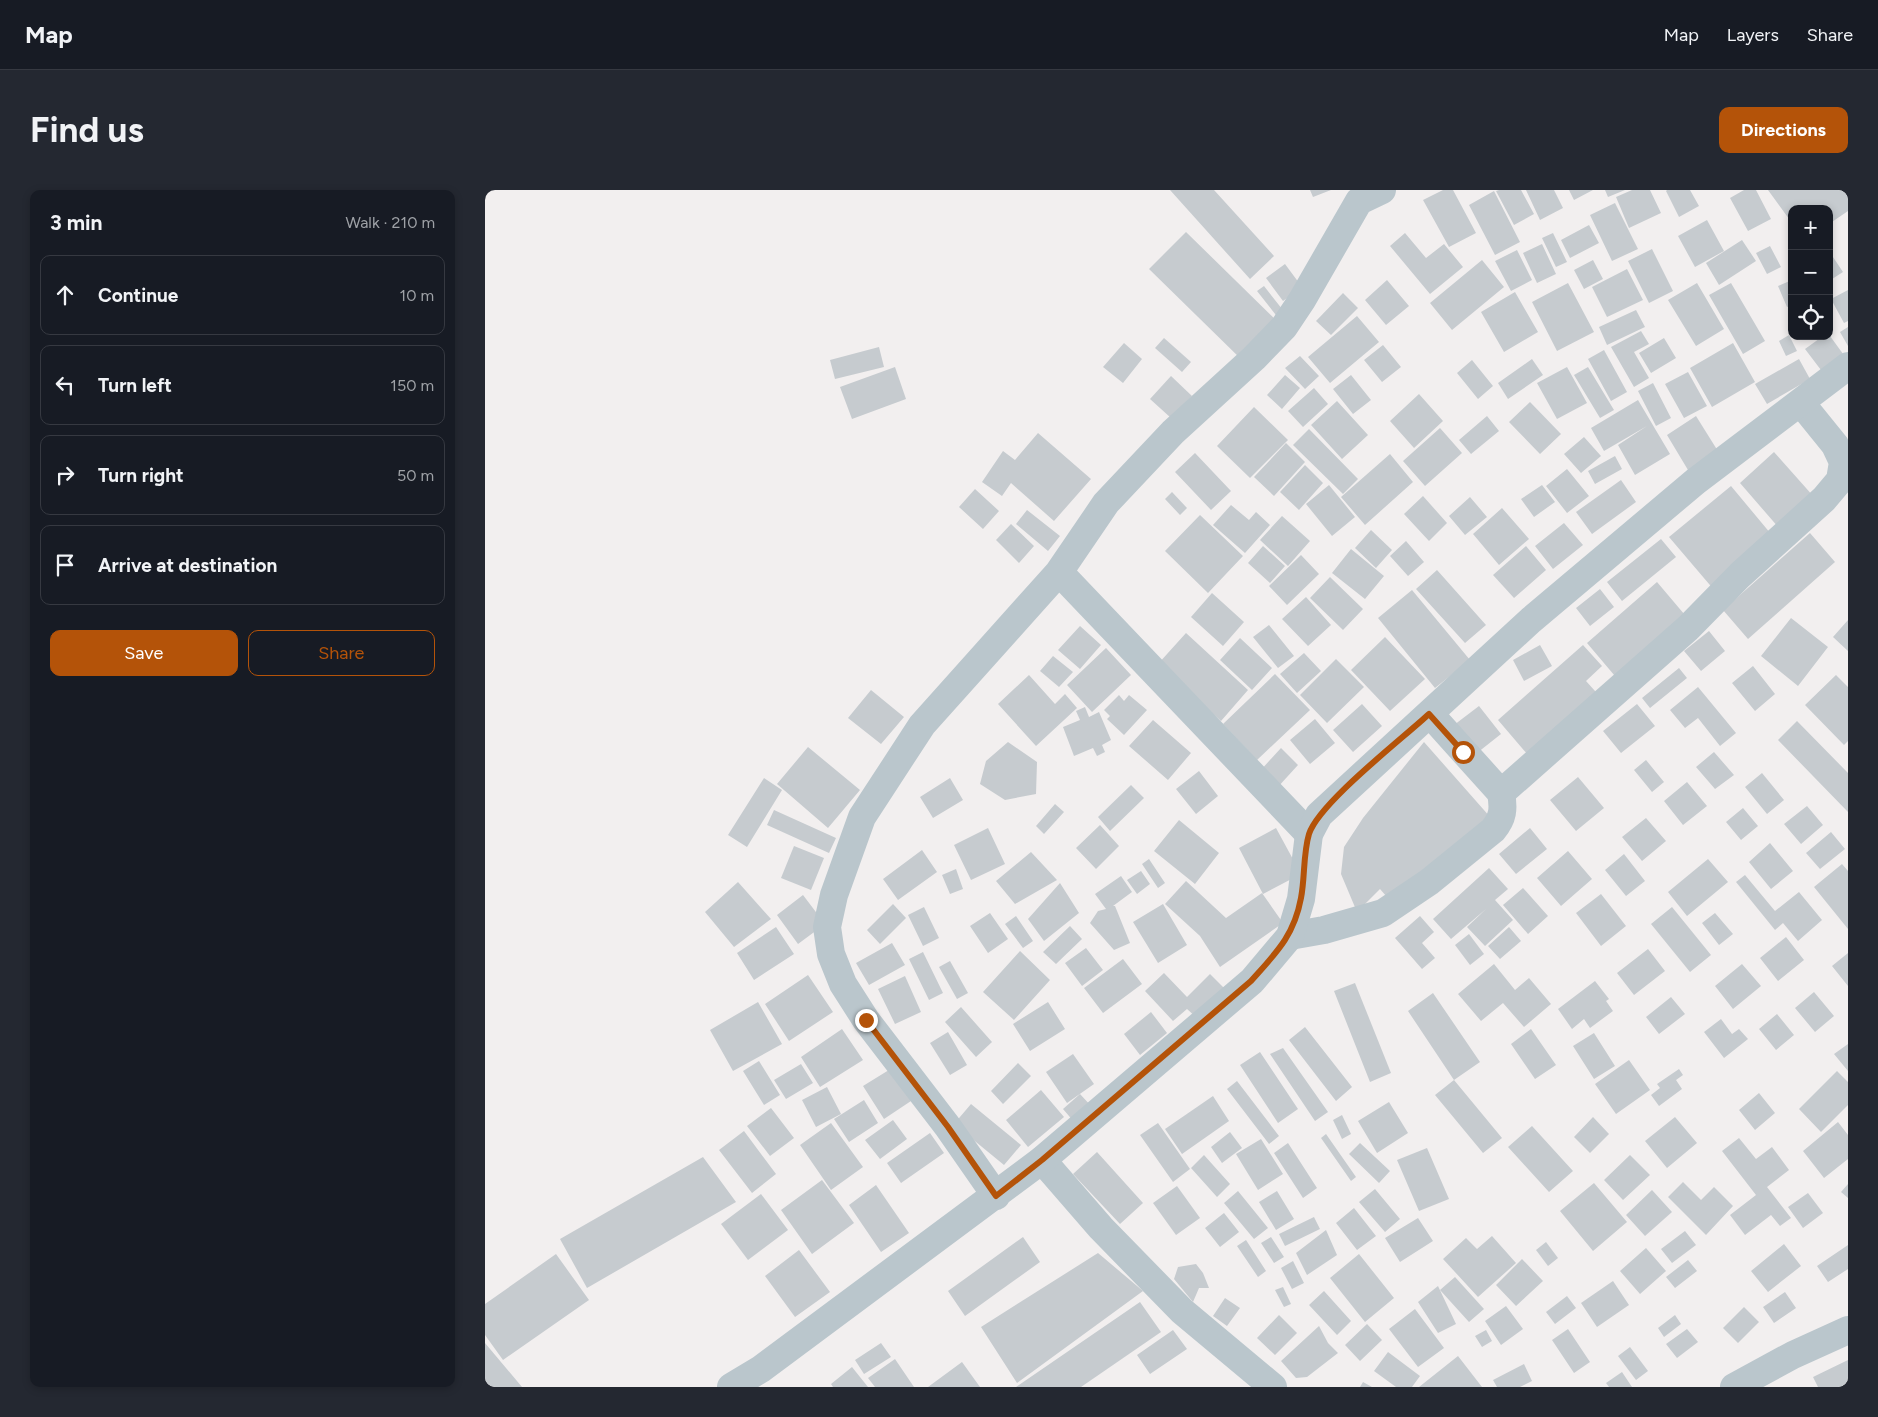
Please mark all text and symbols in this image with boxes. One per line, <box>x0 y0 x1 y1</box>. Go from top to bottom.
text: Map <box>25 20 73 49</box>
text: Map <box>1664 24 1699 46</box>
text: Layers <box>1727 24 1779 46</box>
text: Share <box>1807 24 1853 46</box>
button: Directions <box>1719 107 1848 153</box>
text: Find us <box>30 109 144 151</box>
map controls <box>1788 205 1833 340</box>
button: + <box>1788 205 1833 250</box>
text: 3 min <box>50 210 102 235</box>
text: Walk · 210 m <box>346 213 435 232</box>
button: − <box>1788 250 1833 295</box>
icon: ahead <box>51 281 79 309</box>
text: Continue <box>98 284 178 307</box>
text: 10 m <box>400 286 434 305</box>
button: locate <box>1788 295 1833 340</box>
icon: left <box>51 371 79 399</box>
text: Turn left <box>98 374 172 397</box>
text: 150 m <box>390 376 434 395</box>
icon: right <box>51 461 79 489</box>
text: Turn right <box>98 464 184 487</box>
text: 50 m <box>397 466 434 485</box>
icon: arrive <box>51 551 79 579</box>
text: Arrive at destination <box>98 554 277 577</box>
button: Save <box>50 630 238 676</box>
button: Share <box>248 630 435 676</box>
route start <box>1452 741 1475 764</box>
route end <box>855 1009 878 1032</box>

